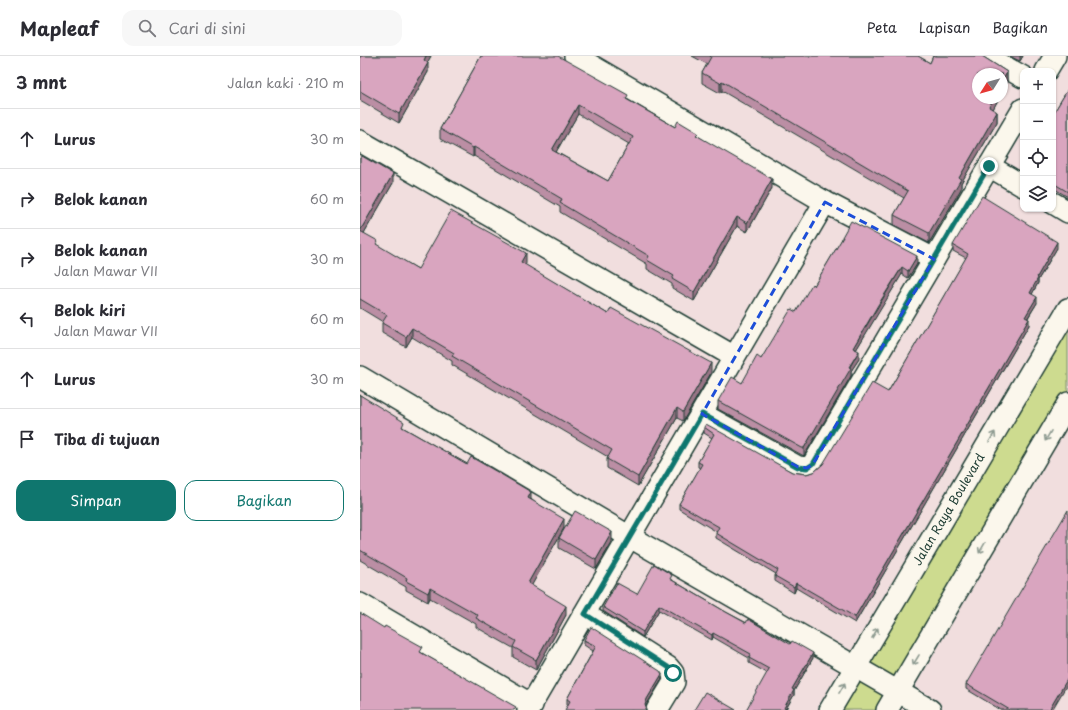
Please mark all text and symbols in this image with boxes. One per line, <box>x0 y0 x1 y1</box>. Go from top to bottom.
search box <box>122 10 402 46</box>
text: Mapleaf <box>20 14 98 42</box>
text: Cari di sini <box>168 16 246 39</box>
icon: search <box>136 17 158 39</box>
text: Peta <box>867 17 897 38</box>
text: Lapisan <box>919 17 970 38</box>
text: Bagikan <box>992 17 1048 38</box>
north arrow <box>972 68 1008 104</box>
map controls <box>1020 68 1056 212</box>
button: + <box>1020 68 1056 104</box>
text: 3 mnt <box>16 69 67 95</box>
text: Jalan kaki · 210 m <box>227 73 344 92</box>
button: − <box>1020 104 1056 140</box>
text: Lurus <box>54 127 95 150</box>
icon: ahead <box>16 128 38 150</box>
text: 30 m <box>310 129 344 148</box>
button: locate <box>1020 140 1056 176</box>
route end <box>980 157 998 175</box>
button: layers <box>1020 176 1056 212</box>
text: Belok kanan <box>54 187 148 210</box>
icon: right <box>16 188 38 210</box>
text: 60 m <box>310 189 344 208</box>
text: Belok kanan <box>54 238 148 261</box>
icon: right <box>16 248 38 270</box>
text: 30 m <box>310 249 344 268</box>
text: Jalan Mawar VII <box>54 261 158 280</box>
text: Belok kiri <box>54 298 125 321</box>
icon: left <box>16 308 38 330</box>
text: 60 m <box>310 309 344 328</box>
text: Jalan Mawar VII <box>54 321 158 340</box>
text: Lurus <box>54 367 95 390</box>
icon: ahead <box>16 368 38 390</box>
text: 30 m <box>310 369 344 388</box>
text: Tiba di tujuan <box>54 427 160 450</box>
icon: arrive <box>16 428 38 450</box>
one-way arrow <box>1044 430 1052 442</box>
one-way arrow <box>988 431 996 443</box>
street label: Jalan Raya Boulevard <box>908 449 989 569</box>
button: Simpan <box>16 480 176 521</box>
button: Bagikan <box>184 480 344 521</box>
one-way arrow <box>978 542 986 554</box>
one-way arrow <box>871 627 879 639</box>
one-way arrow <box>912 654 920 666</box>
route start <box>664 664 682 682</box>
one-way arrow <box>839 682 847 694</box>

